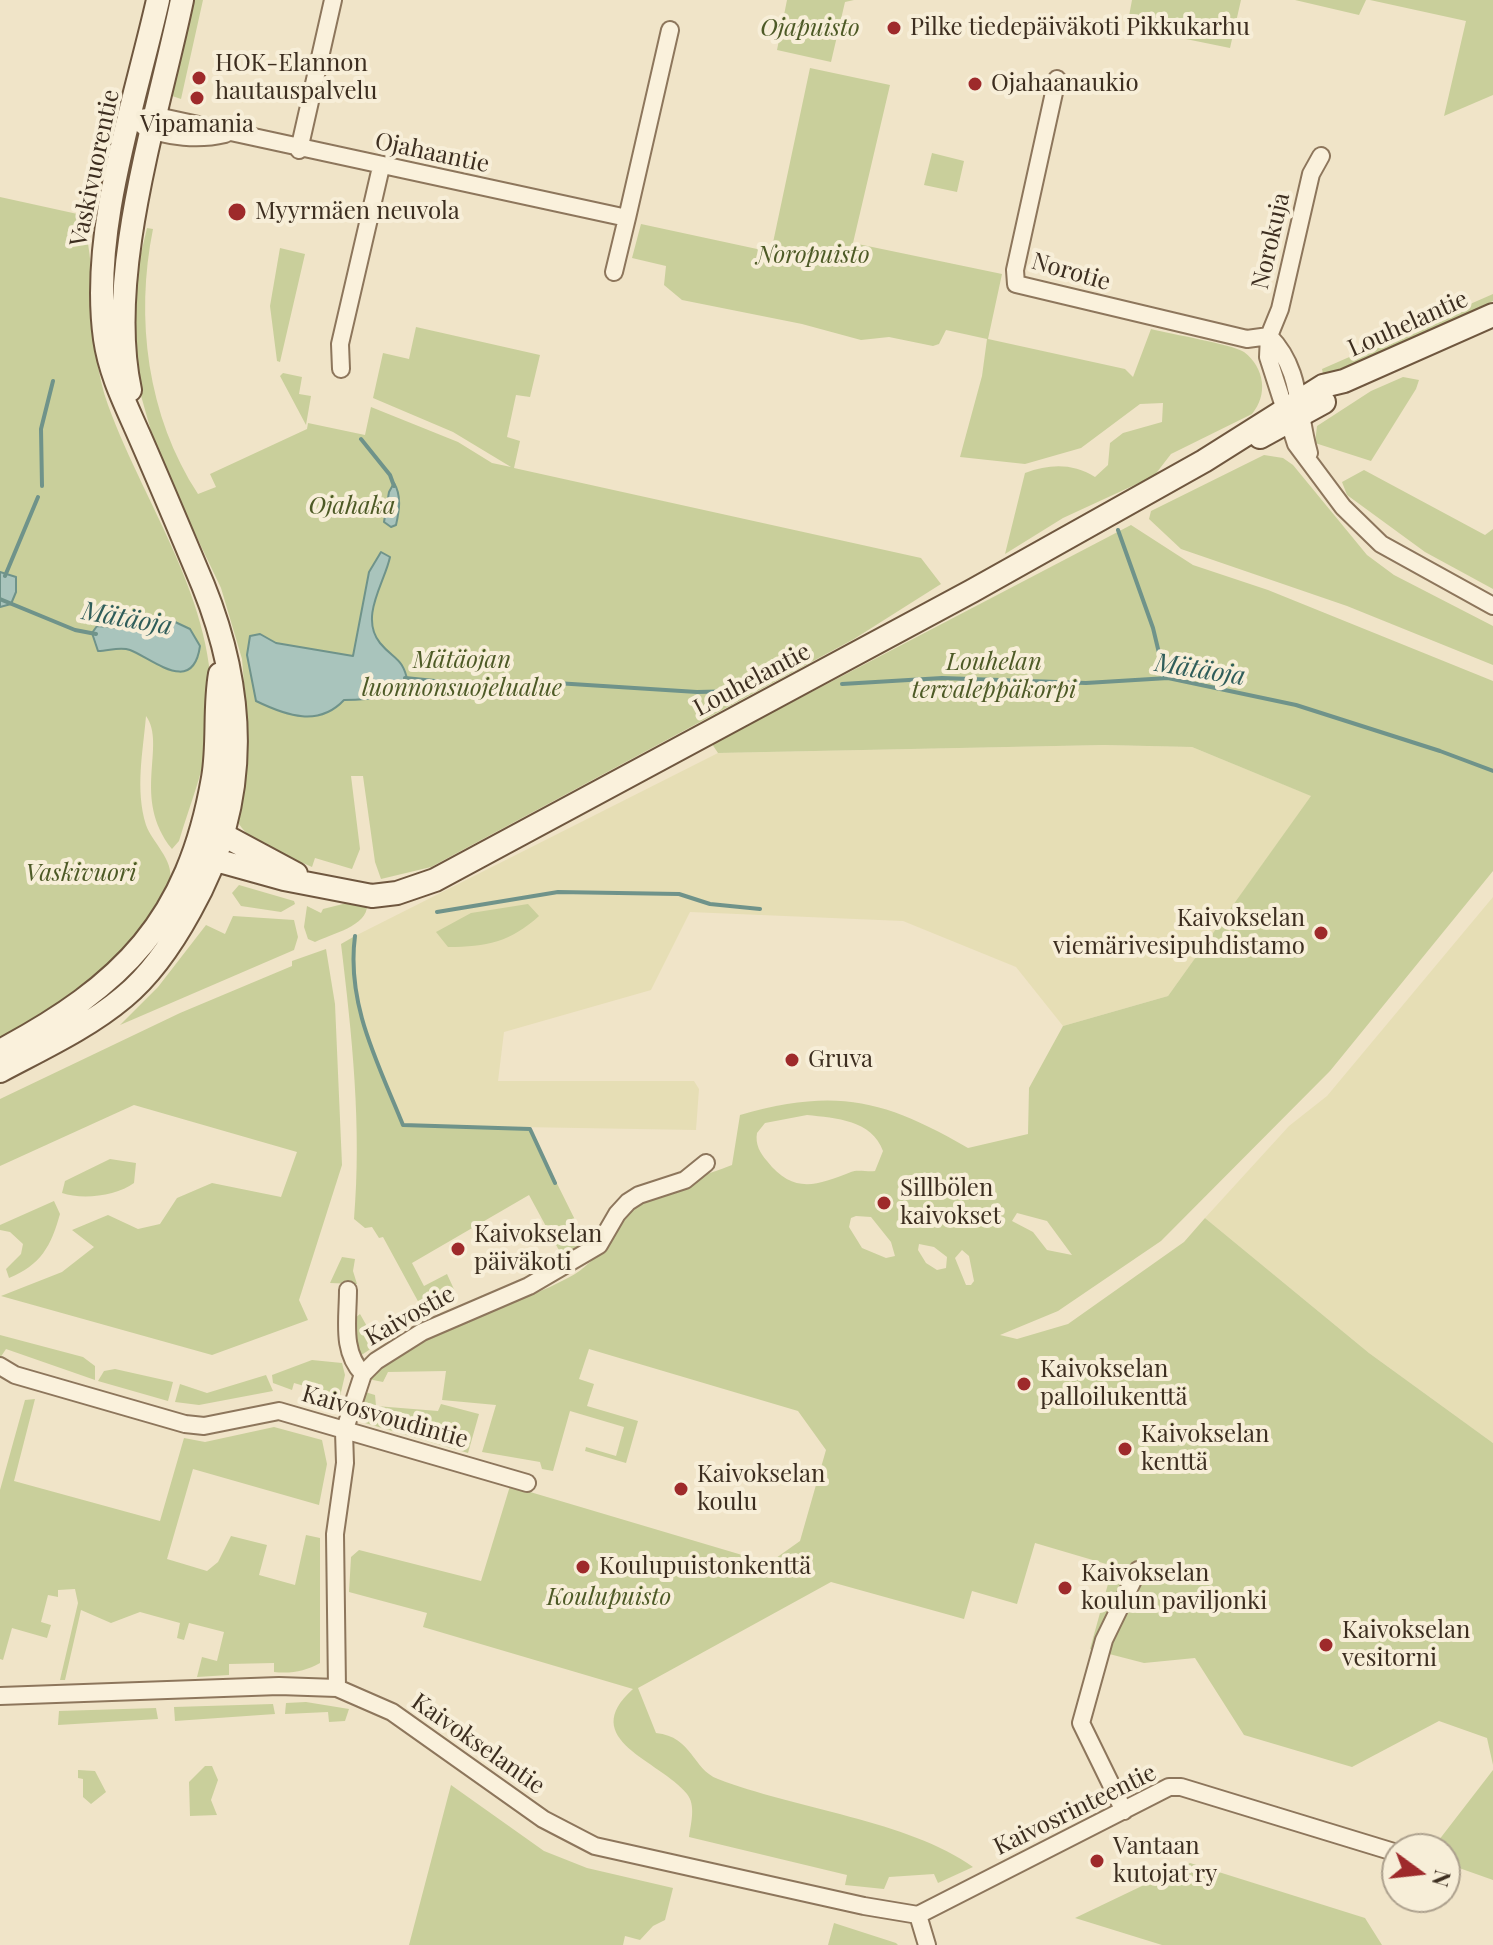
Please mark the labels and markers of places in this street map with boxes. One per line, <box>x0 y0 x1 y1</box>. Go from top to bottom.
place label: Pilke tiedepäiväkoti Pikkukarhu <box>910 14 1250 42</box>
marker: Pilke tiedepäiväkoti Pikkukarhu <box>885 19 903 37</box>
place label: HOK-Elannon hautauspalvelu <box>215 50 377 106</box>
marker: HOK-Elannon hautauspalvelu <box>190 69 208 87</box>
place label: Ojahaanaukio <box>991 70 1139 98</box>
marker: Ojahaanaukio <box>966 75 984 93</box>
marker: Vipamania <box>188 89 206 107</box>
place label: Vipamania <box>140 111 254 139</box>
place label: Myyrmäen neuvola <box>255 198 460 226</box>
marker: Myyrmäen neuvola <box>226 201 248 223</box>
place label: Kaivokselan viemärivesipuhdistamo <box>1053 905 1305 961</box>
marker: Kaivokselan viemärivesipuhdistamo <box>1312 924 1330 942</box>
place label: Gruva <box>808 1046 873 1074</box>
marker: Gruva <box>783 1051 801 1069</box>
place label: Sillbölen kaivokset <box>900 1175 1001 1231</box>
marker: Sillbölen kaivokset <box>875 1194 893 1212</box>
place label: Kaivokselan päiväkoti <box>474 1221 602 1277</box>
marker: Kaivokselan päiväkoti <box>449 1240 467 1258</box>
place label: Kaivokselan palloilukenttä <box>1040 1356 1187 1412</box>
marker: Kaivokselan palloilukenttä <box>1015 1375 1033 1393</box>
place label: Kaivokselan kenttä <box>1141 1421 1269 1477</box>
marker: Kaivokselan kenttä <box>1116 1440 1134 1458</box>
place label: Kaivokselan koulu <box>697 1461 825 1517</box>
marker: Kaivokselan koulu <box>672 1480 690 1498</box>
place label: Koulupuistonkenttä <box>599 1553 811 1581</box>
marker: Koulupuistonkenttä <box>574 1558 592 1576</box>
place label: Kaivokselan koulun paviljonki <box>1081 1560 1267 1616</box>
marker: Kaivokselan koulun paviljonki <box>1056 1579 1074 1597</box>
place label: Kaivokselan vesitorni <box>1342 1617 1470 1673</box>
marker: Kaivokselan vesitorni <box>1317 1636 1335 1654</box>
place label: Vantaan kutojat ry <box>1113 1833 1217 1889</box>
marker: Vantaan kutojat ry <box>1088 1852 1106 1870</box>

